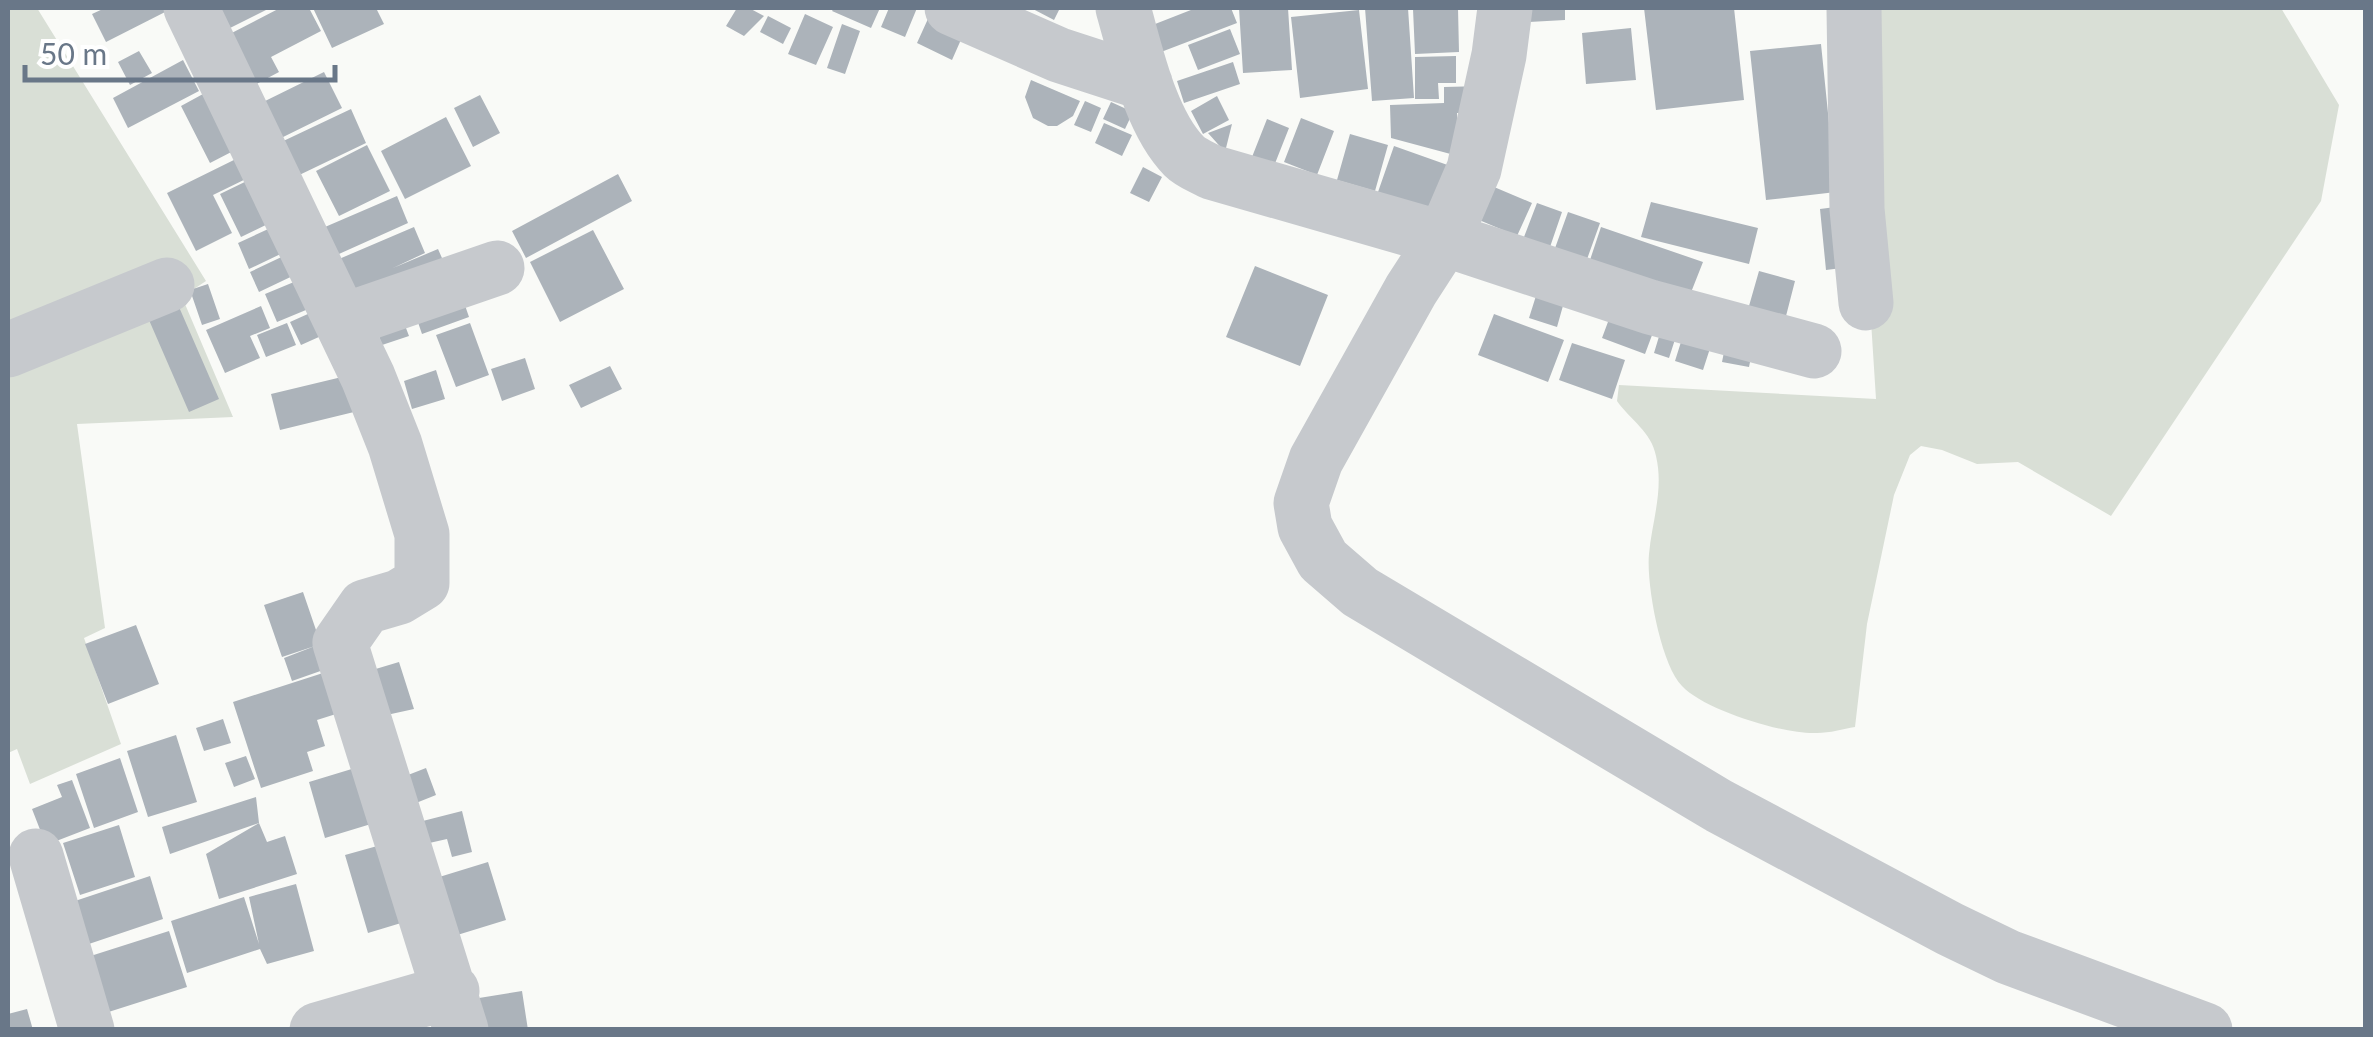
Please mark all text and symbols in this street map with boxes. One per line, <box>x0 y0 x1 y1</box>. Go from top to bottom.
scale bar <box>25 20 335 82</box>
text: 50 m <box>40 35 107 71</box>

